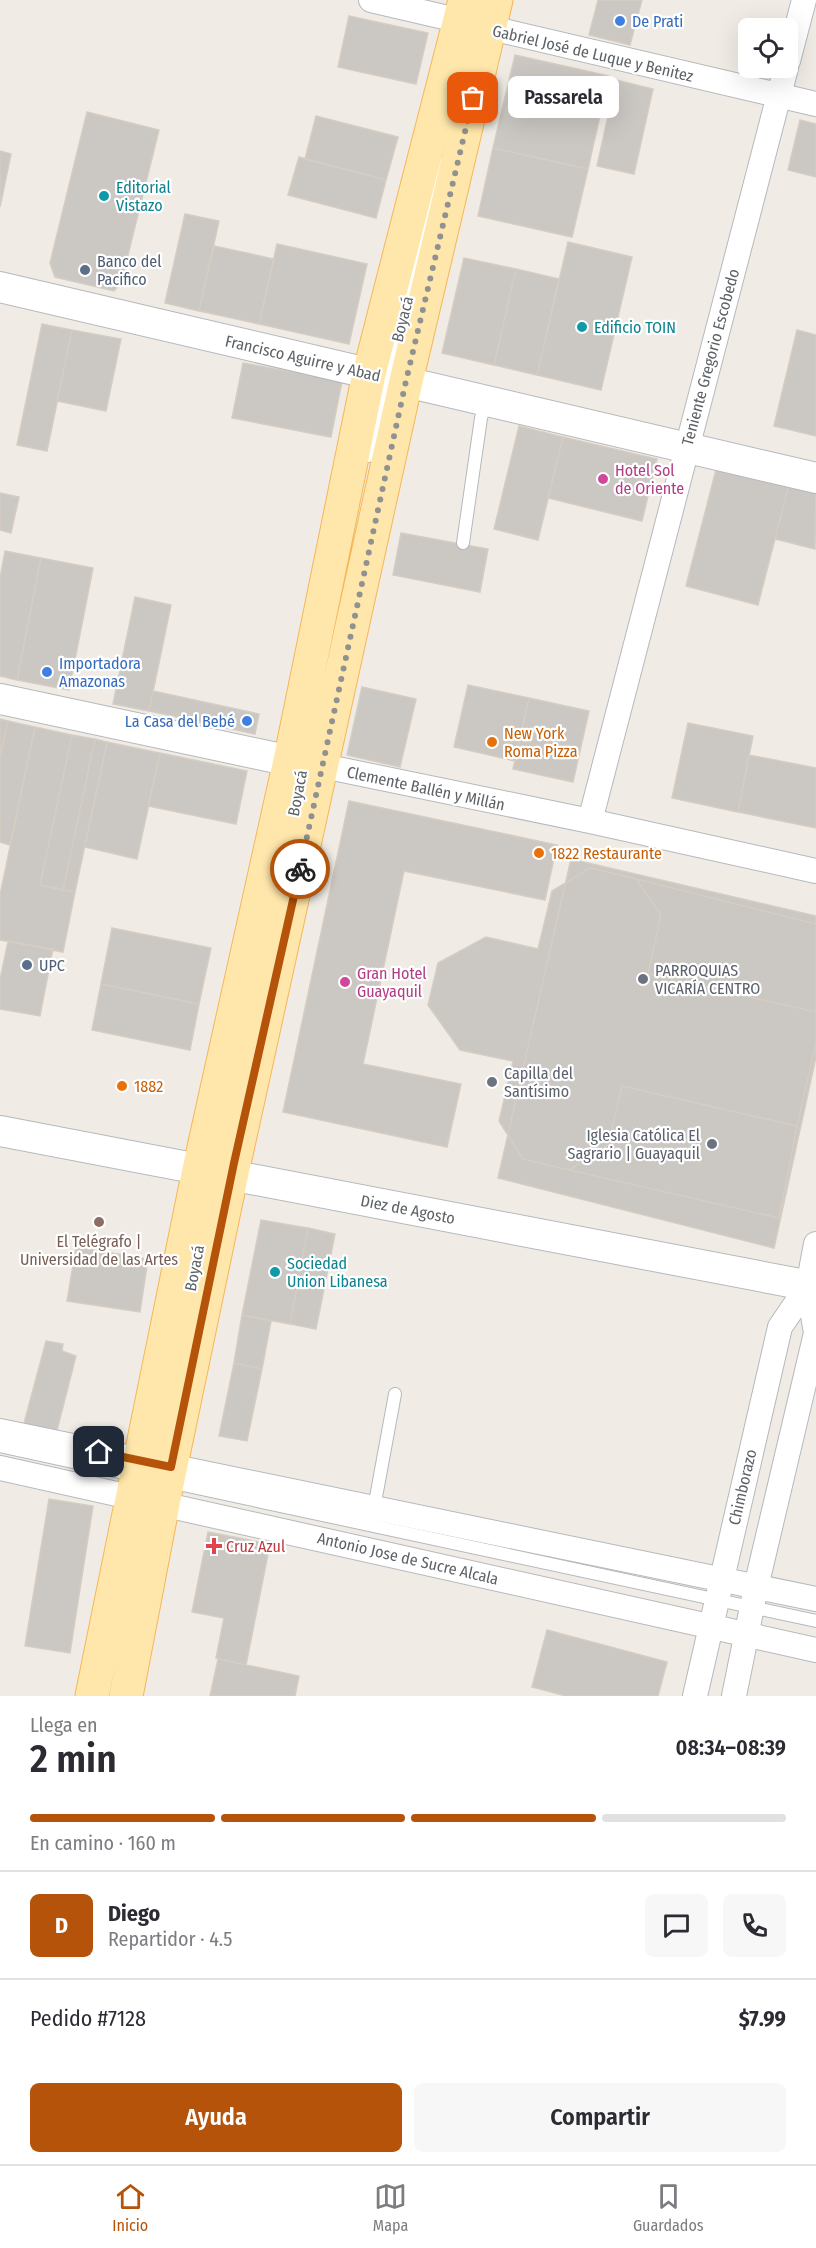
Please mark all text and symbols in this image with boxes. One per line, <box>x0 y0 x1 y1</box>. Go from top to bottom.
place label: De Prati <box>632 12 683 31</box>
marker: De Prati <box>613 14 627 28</box>
map controls <box>738 18 798 78</box>
button: locate <box>738 18 798 78</box>
street label: Gabriel José de Luque y Benitez <box>491 21 695 86</box>
pin <box>447 72 498 123</box>
callout: Passarela <box>509 77 620 119</box>
icon: bag <box>456 81 489 114</box>
text: Passarela <box>524 85 603 109</box>
place label: Editorial Vistazo <box>116 178 171 215</box>
marker: Editorial Vistazo <box>97 189 111 203</box>
place label: Banco del Pacifico <box>97 252 161 289</box>
marker: Banco del Pacifico <box>78 263 92 277</box>
street label: Teniente Gregorio Escobedo <box>678 267 743 448</box>
street label: Boyacá <box>388 294 417 344</box>
place label: Edificio TOIN <box>594 318 676 337</box>
marker: Edificio TOIN <box>575 320 589 334</box>
street label: Francisco Aguirre y Abad <box>223 331 382 386</box>
place label: Hotel Sol de Oriente <box>615 461 684 498</box>
marker: Hotel Sol de Oriente <box>596 472 610 486</box>
place label: Importadora Amazonas <box>59 654 141 691</box>
marker: Importadora Amazonas <box>40 665 54 679</box>
place label: La Casa del Bebé <box>125 712 235 731</box>
marker: La Casa del Bebé <box>240 714 254 728</box>
place label: New York Roma Pizza <box>504 724 578 761</box>
marker: New York Roma Pizza <box>485 735 499 749</box>
street label: Clemente Ballén y Millán <box>345 762 507 815</box>
street label: Boyacá <box>284 768 311 818</box>
courier <box>270 839 330 899</box>
place label: 1822 Restaurante <box>551 844 662 863</box>
marker: 1822 Restaurante <box>532 846 546 860</box>
icon: bike <box>284 853 317 886</box>
place label: UPC <box>39 956 65 975</box>
marker: UPC <box>20 958 34 972</box>
place label: PARROQUIAS VICARÍA CENTRO <box>655 961 760 998</box>
place label: Gran Hotel Guayaquil <box>357 964 427 1001</box>
marker: PARROQUIAS VICARÍA CENTRO <box>636 972 650 986</box>
marker: Gran Hotel Guayaquil <box>338 975 352 989</box>
place label: Capilla del Santísimo <box>504 1064 573 1101</box>
marker: Capilla del Santísimo <box>485 1075 499 1089</box>
place label: 1882 <box>134 1077 163 1096</box>
marker: 1882 <box>115 1079 129 1093</box>
place label: Iglesia Católica El Sagrario | Guayaquil <box>568 1126 700 1163</box>
marker: Iglesia Católica El Sagrario | Guayaquil <box>705 1137 719 1151</box>
street label: Diez de Agosto <box>359 1191 457 1228</box>
marker: El Telégrafo | Universidad de las Artes <box>92 1215 106 1229</box>
place label: El Telégrafo | Universidad de las Artes <box>20 1232 178 1269</box>
street label: Boyacá <box>181 1243 208 1293</box>
place label: Sociedad Union Libanesa <box>287 1254 388 1291</box>
marker: Sociedad Union Libanesa <box>268 1265 282 1279</box>
pin <box>73 1426 124 1477</box>
icon: home <box>82 1435 115 1468</box>
street label: Chimborazo <box>725 1447 760 1527</box>
street label: Antonio Jose de Sucre Alcala <box>315 1528 500 1589</box>
place label: Cruz Azul <box>226 1537 285 1556</box>
marker: Cruz Azul <box>207 1539 221 1553</box>
text: Llega en <box>30 1713 98 1737</box>
text: 08:34–08:39 <box>676 1734 786 1761</box>
text: 2 min <box>30 1736 117 1782</box>
text: En camino · 160 m <box>30 1831 176 1855</box>
button: chat <box>645 1894 708 1957</box>
button: phone <box>723 1894 786 1957</box>
text: Diego <box>108 1900 160 1927</box>
text: D <box>55 1912 68 1939</box>
text: Repartidor · 4.5 <box>108 1927 232 1951</box>
text: Pedido #7128 <box>30 2005 146 2032</box>
text: $7.99 <box>739 2005 786 2032</box>
button: Ayuda <box>30 2083 402 2152</box>
button: Compartir <box>414 2083 786 2152</box>
tab: Inicio <box>112 2180 148 2235</box>
tab: Mapa <box>373 2180 408 2235</box>
tab: Guardados <box>633 2180 704 2235</box>

